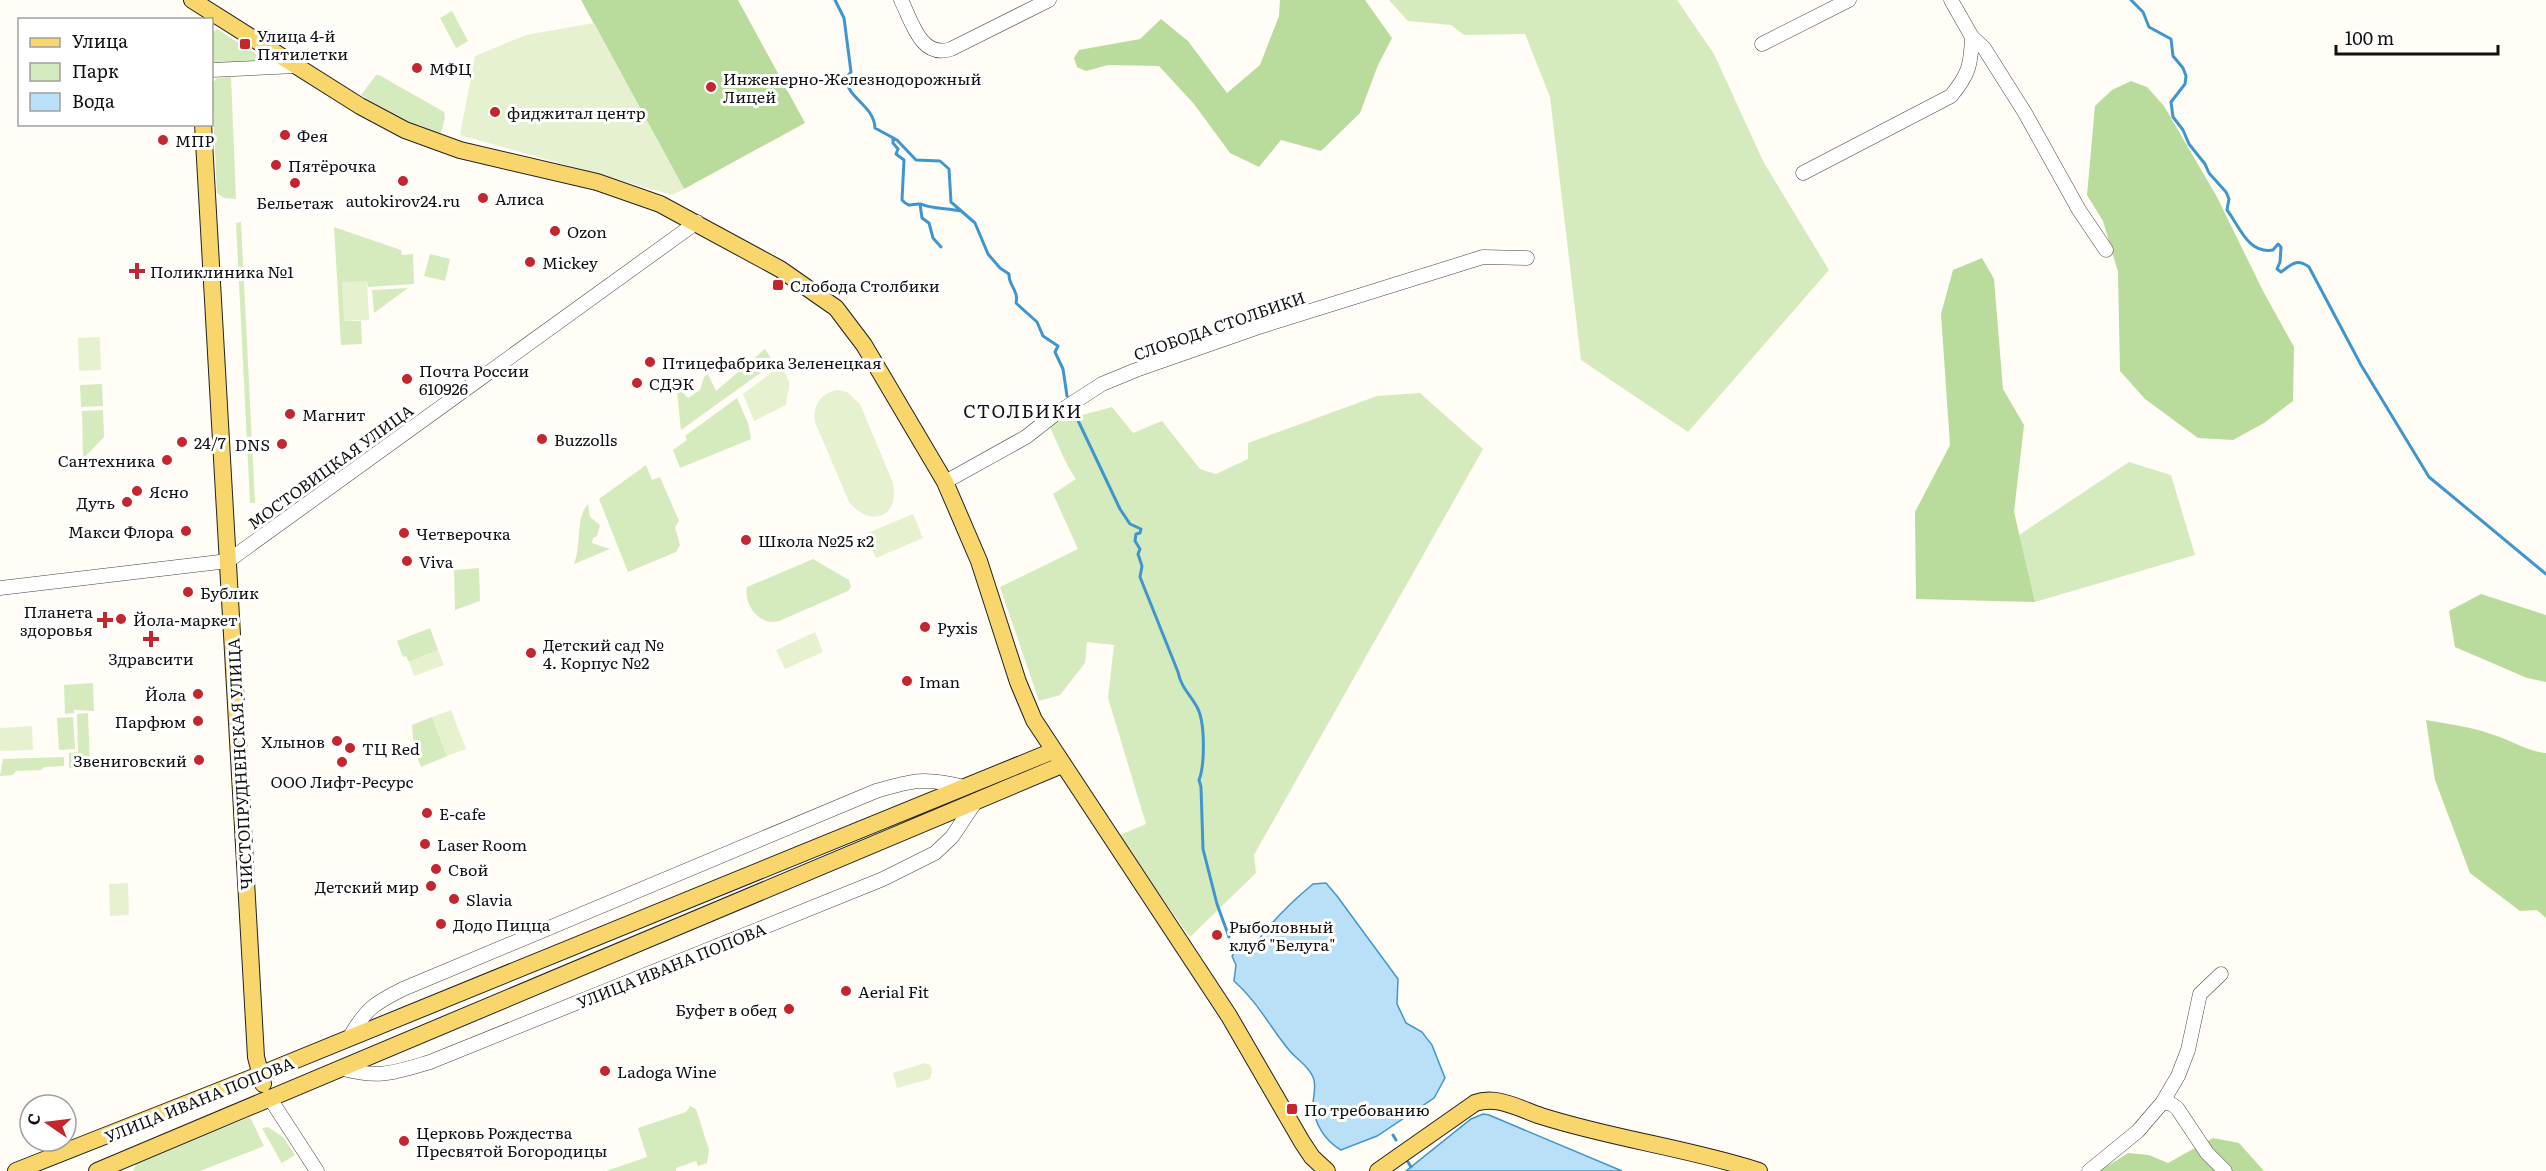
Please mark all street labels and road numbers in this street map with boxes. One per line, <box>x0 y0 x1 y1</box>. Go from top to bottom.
street label: СЛОБОДА СТОЛБИКИ <box>1130 284 1308 366</box>
street label: МОСТОВИЦКАЯ УЛИЦА <box>242 398 418 534</box>
street label: ЧИСТОПРУДНЕНСКАЯ УЛИЦА <box>220 637 258 891</box>
street label: УЛИЦА ИВАНА ПОПОВА <box>573 916 769 1014</box>
street label: УЛИЦА ИВАНА ПОПОВА <box>101 1050 297 1148</box>

